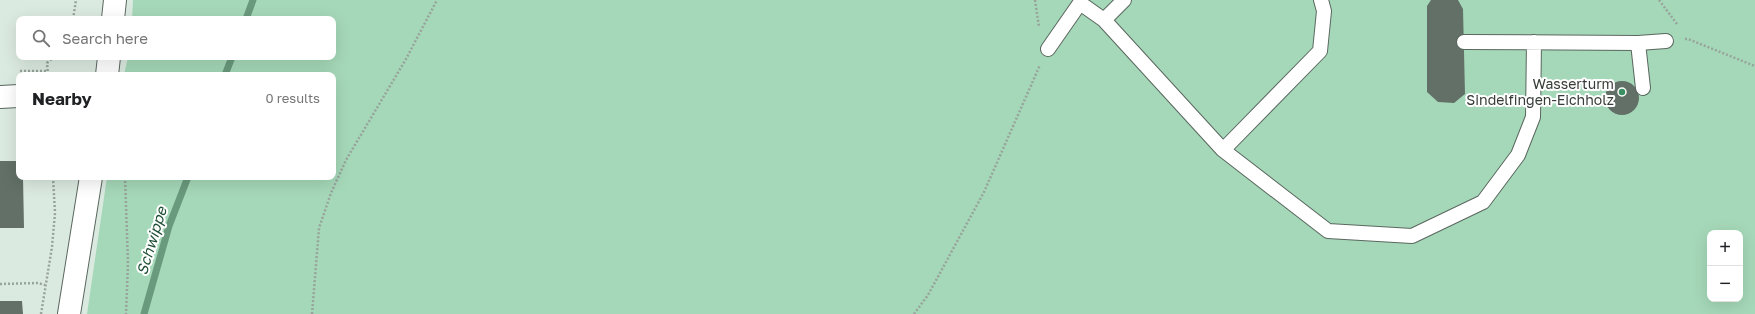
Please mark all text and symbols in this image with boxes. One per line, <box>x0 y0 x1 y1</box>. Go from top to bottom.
search box <box>16 16 336 60</box>
icon: search <box>30 27 52 49</box>
text: Search here <box>62 29 148 47</box>
place label: Wasserturm Sindelfingen-Eichholz <box>1466 75 1614 108</box>
marker: Wasserturm Sindelfingen-Eichholz <box>1617 87 1627 97</box>
text: Nearby <box>32 88 92 109</box>
text: 0 results <box>265 90 320 106</box>
water label: Schwippe <box>132 203 170 277</box>
map controls <box>1707 230 1743 302</box>
button: + <box>1707 230 1743 266</box>
button: − <box>1707 266 1743 302</box>

